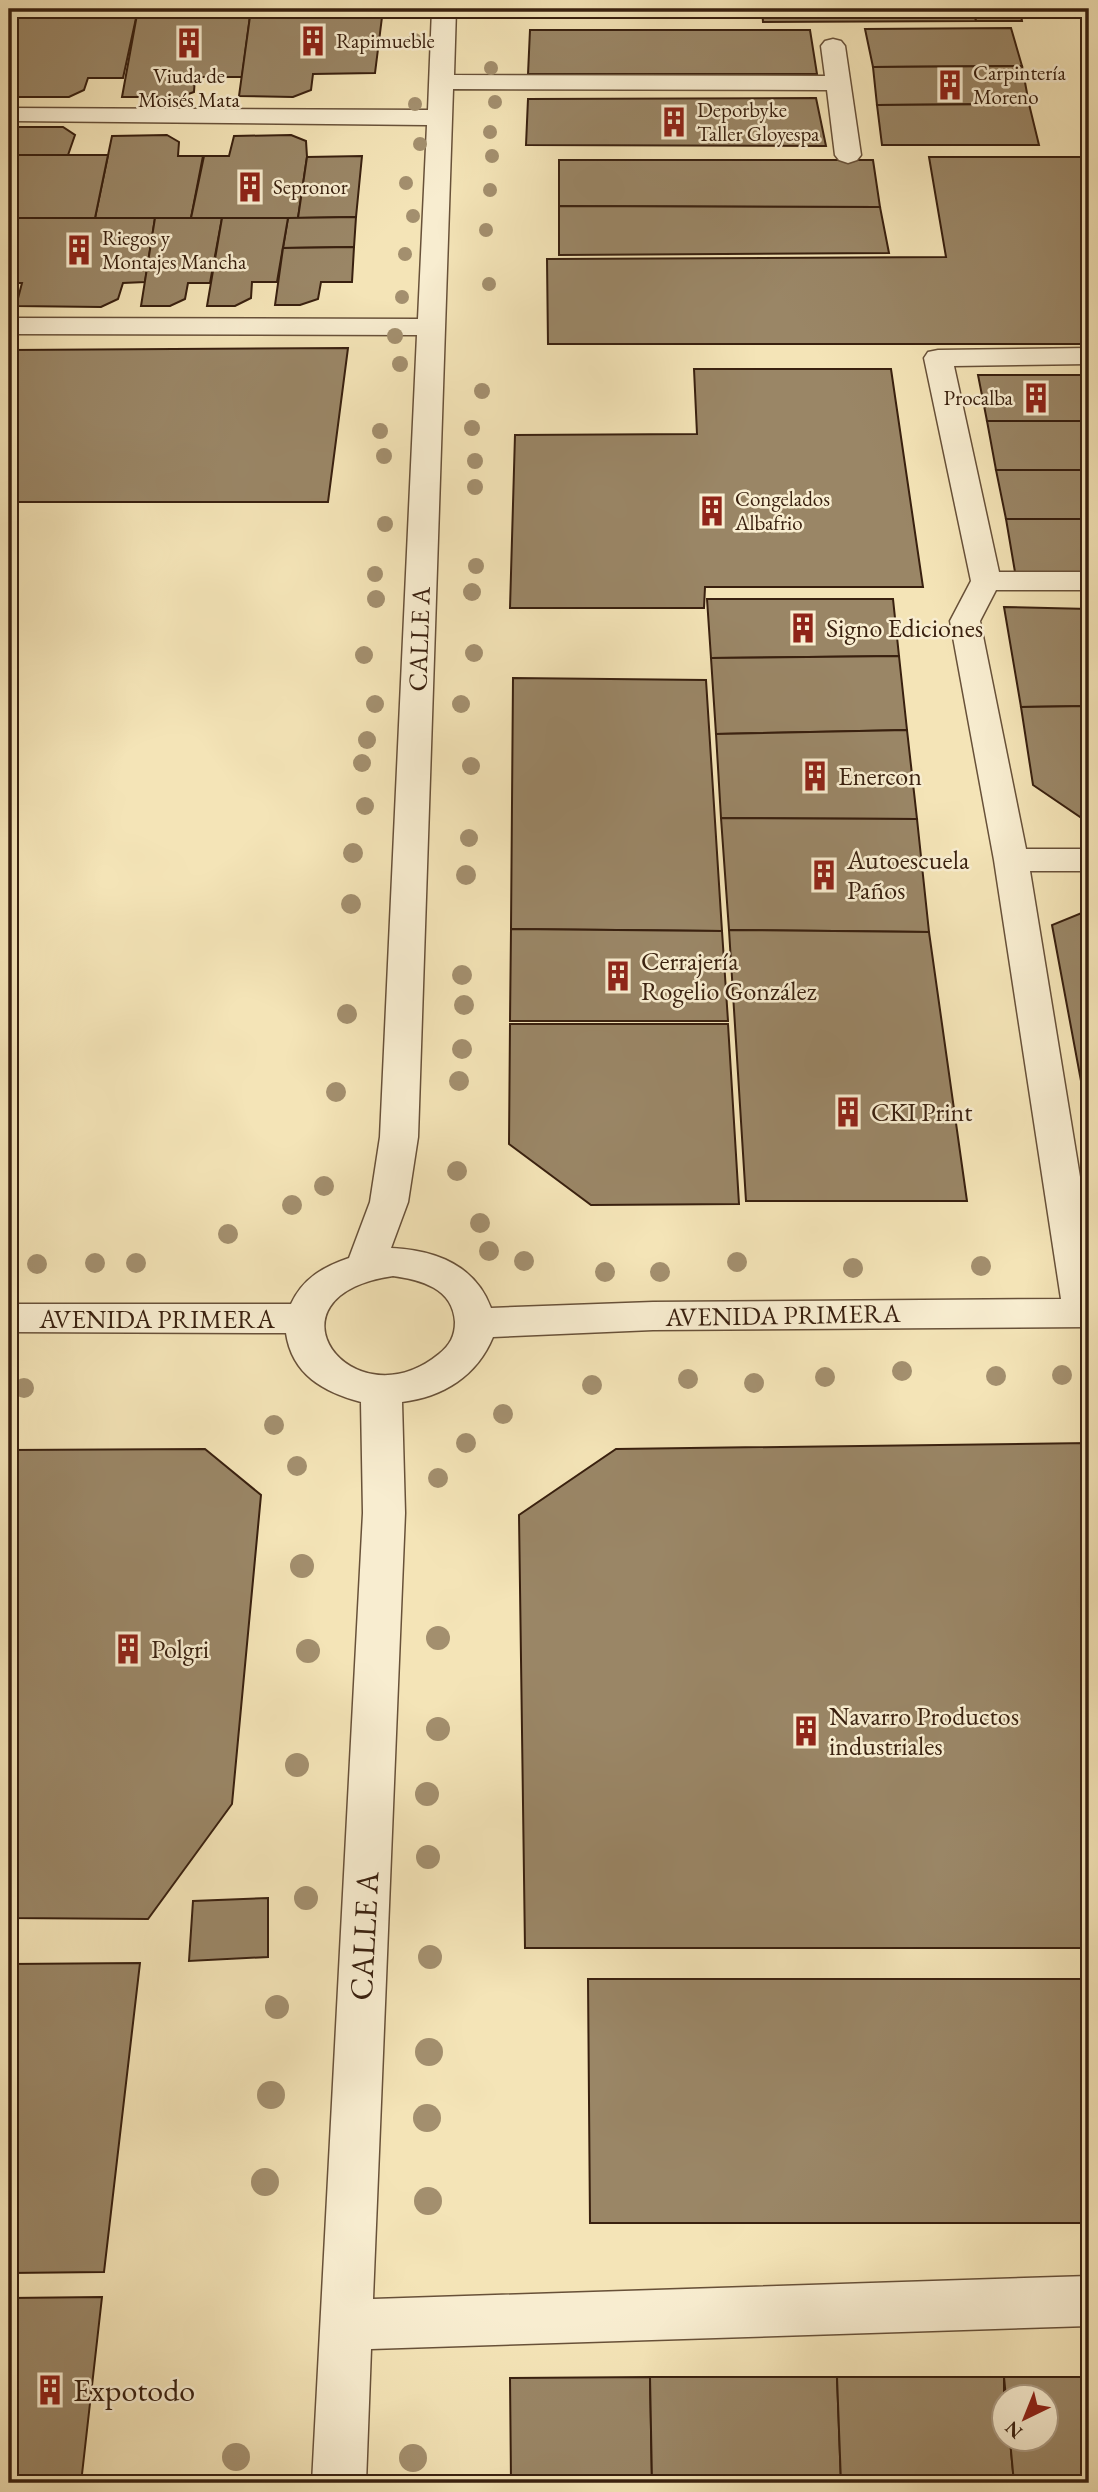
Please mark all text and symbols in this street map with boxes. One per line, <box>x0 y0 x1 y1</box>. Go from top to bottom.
building icon: Rapimueble <box>296 24 330 58</box>
building icon: Viuda de Moisés Mata <box>172 26 206 60</box>
place label: Rapimueble <box>336 27 435 54</box>
place label: Carpintería Moreno <box>973 59 1066 110</box>
place label: Viuda de Moisés Mata <box>138 62 241 113</box>
building icon: Carpintería Moreno <box>933 68 967 102</box>
place label: Deporbyke Taller Gloyespa <box>697 96 820 147</box>
building icon: Deporbyke Taller Gloyespa <box>657 105 691 139</box>
building icon: Sepronor <box>233 170 267 204</box>
place label: Sepronor <box>273 173 348 200</box>
place label: Riegos y Montajes Mancha <box>102 224 247 275</box>
building icon: Riegos y Montajes Mancha <box>62 233 96 267</box>
building icon: Procalba <box>1019 381 1053 415</box>
place label: Procalba <box>944 384 1014 411</box>
place label: Congelados Albafrio <box>734 485 830 536</box>
building icon: Congelados Albafrio <box>695 494 729 528</box>
street label: CALLE A <box>400 585 438 692</box>
building icon: Signo Ediciones <box>786 611 820 645</box>
place label: Signo Ediciones <box>826 611 983 645</box>
building icon: Enercon <box>798 759 832 793</box>
place label: Enercon <box>838 759 922 793</box>
place label: Autoescuela Paños <box>846 843 970 907</box>
building icon: Autoescuela Paños <box>807 858 841 892</box>
place label: Cerrajería Rogelio González <box>641 944 817 1008</box>
building icon: Cerrajería Rogelio González <box>601 959 635 993</box>
building icon: CKI Print <box>831 1095 865 1129</box>
place label: CKI Print <box>871 1095 973 1129</box>
street label: AVENIDA PRIMERA <box>664 1296 902 1334</box>
street label: AVENIDA PRIMERA <box>38 1302 276 1336</box>
building icon: Polgri <box>111 1632 145 1666</box>
place label: Polgri <box>151 1632 209 1666</box>
place label: Navarro Productos industriales <box>829 1699 1019 1763</box>
building icon: Navarro Productos industriales <box>789 1714 823 1748</box>
street label: CALLE A <box>340 1870 388 2001</box>
place label: Expotodo <box>73 2369 195 2411</box>
building icon: Expotodo <box>33 2373 67 2407</box>
north arrow <box>990 2384 1060 2454</box>
text: N <box>999 2415 1028 2444</box>

